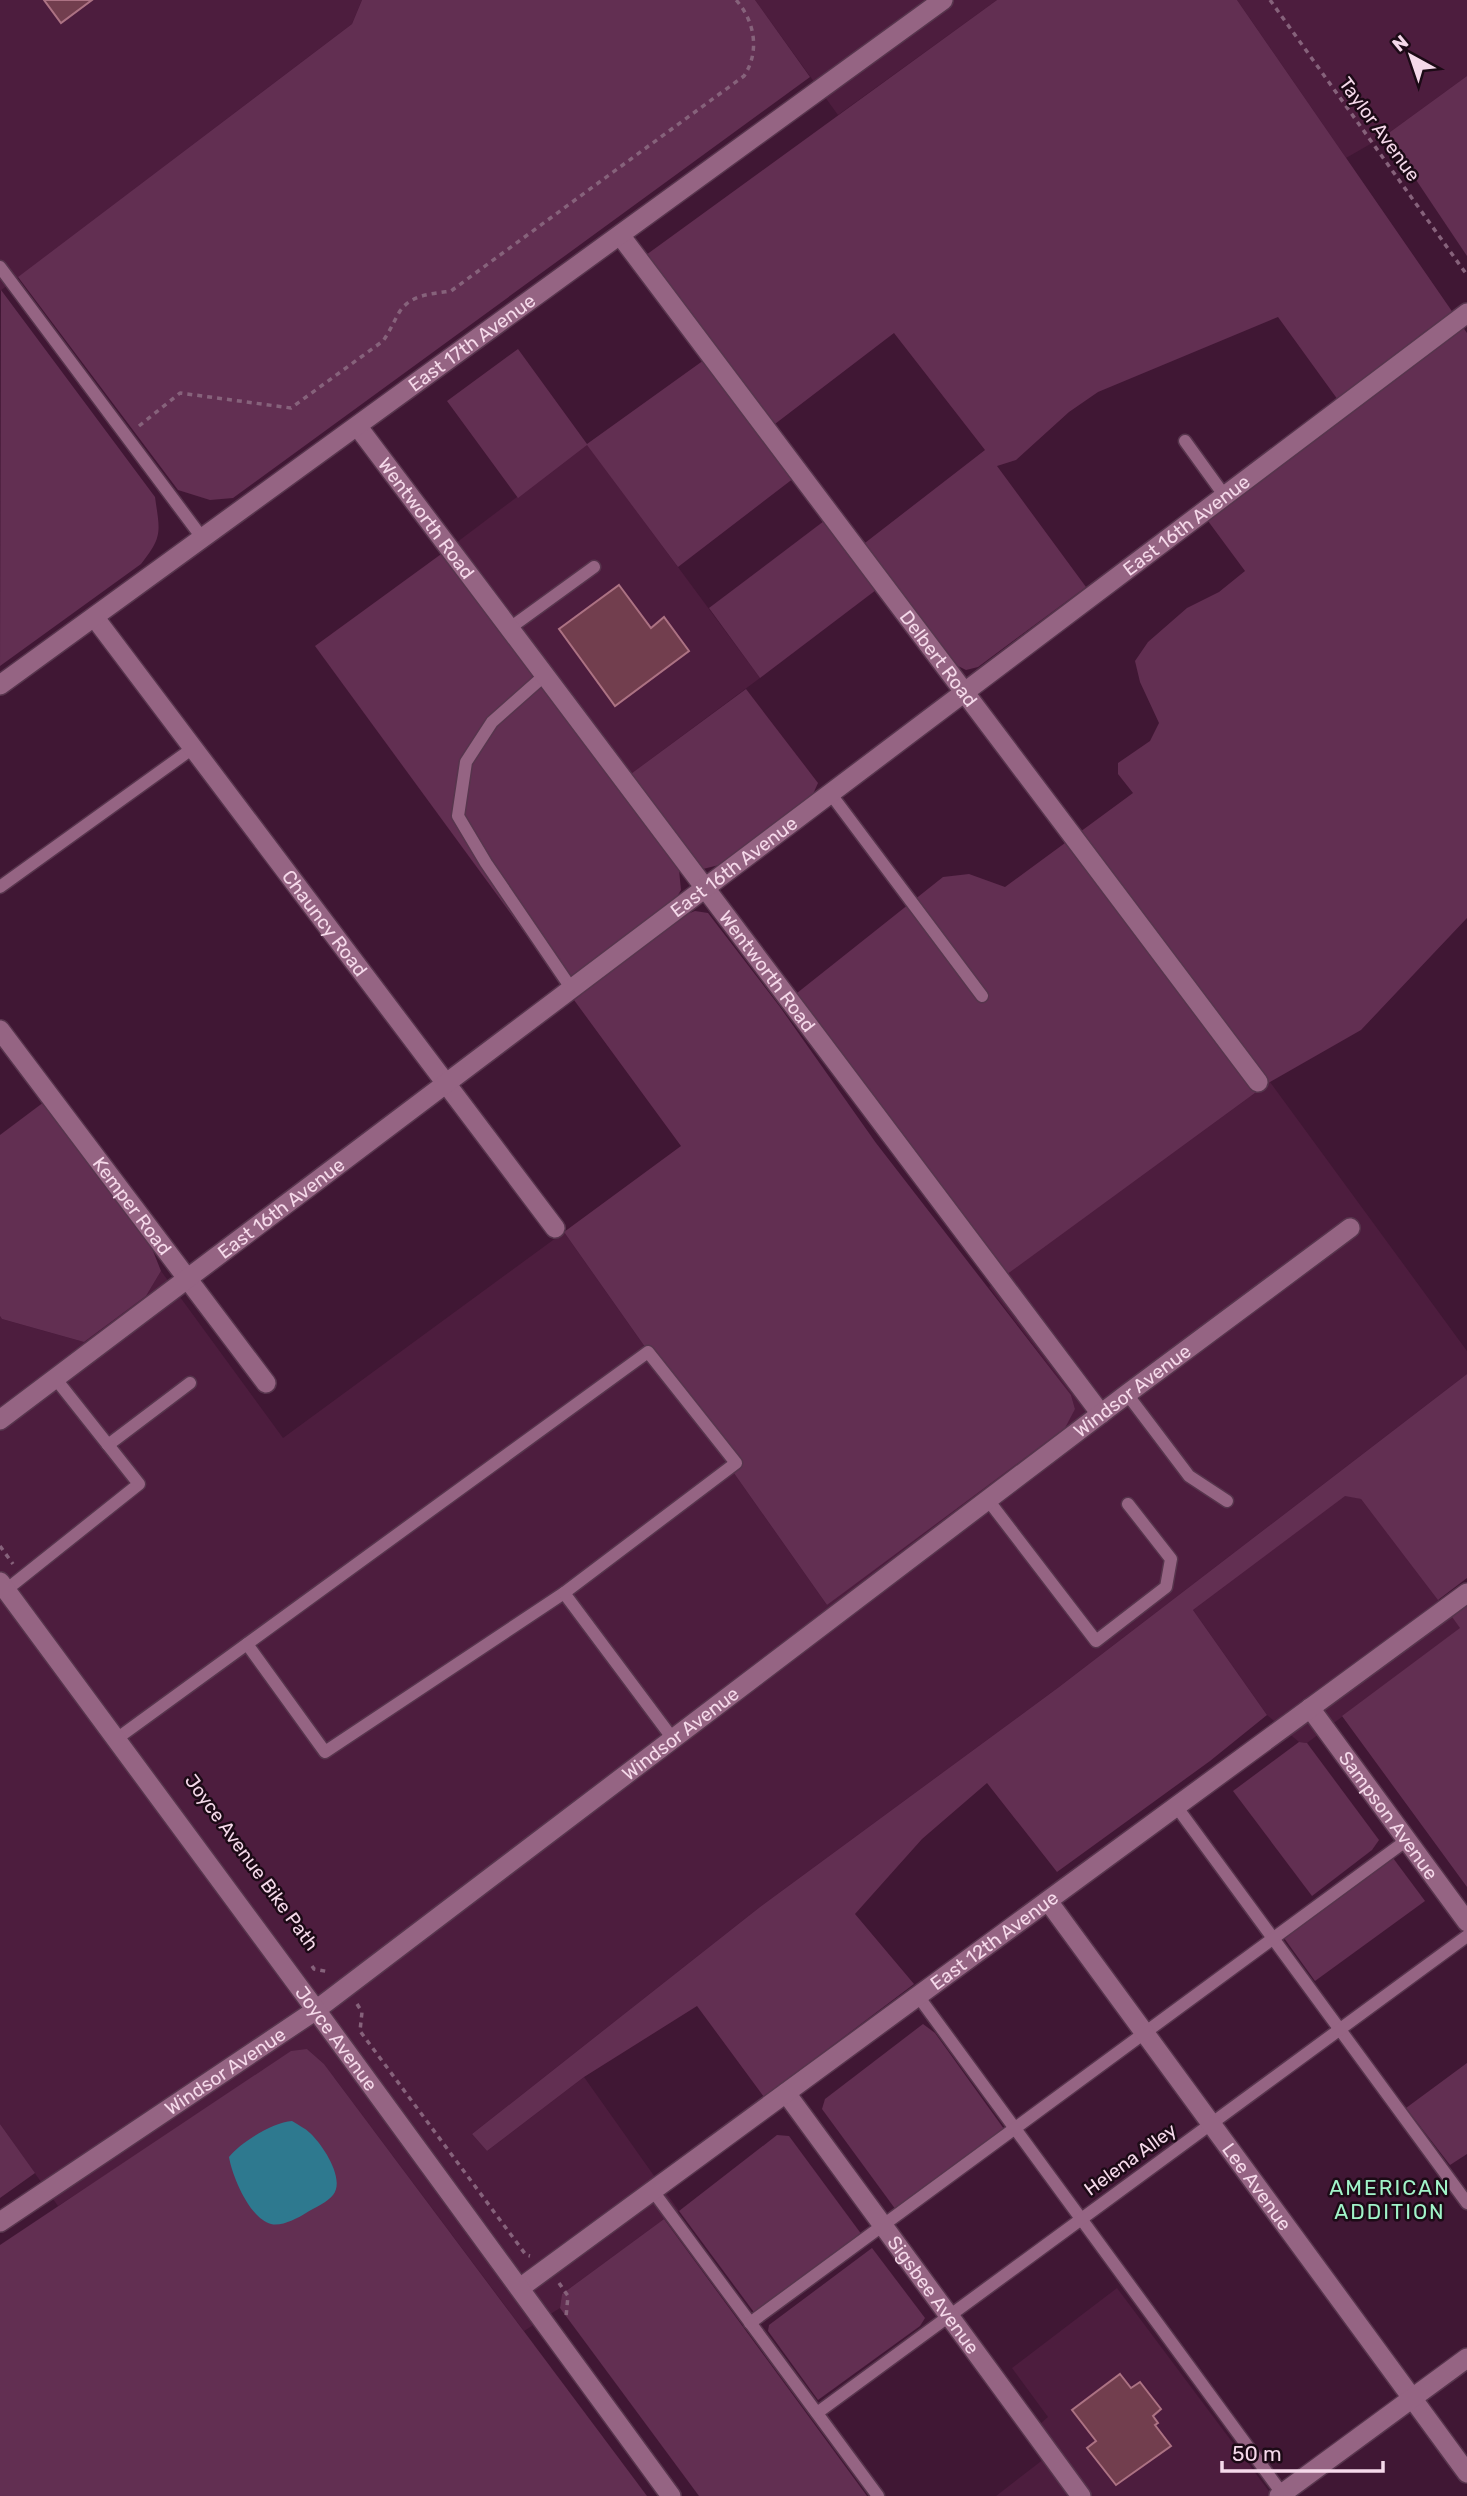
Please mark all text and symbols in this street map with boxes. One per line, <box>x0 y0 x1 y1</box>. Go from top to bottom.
north arrow <box>1376 21 1446 91</box>
text: N <box>1388 30 1413 57</box>
street label: Taylor Avenue <box>1334 73 1425 186</box>
street label: East 17th Avenue <box>404 289 540 397</box>
street label: Wentworth Road <box>373 453 479 584</box>
street label: East 16th Avenue <box>1118 470 1255 581</box>
street label: Delbert Road <box>895 606 982 711</box>
street label: East 16th Avenue <box>666 812 802 922</box>
street label: Chauncy Road <box>277 865 372 981</box>
street label: Wentworth Road <box>714 906 820 1037</box>
street label: Kemper Road <box>88 1152 176 1260</box>
street label: East 16th Avenue <box>213 1153 349 1264</box>
street label: Windsor Avenue <box>1069 1340 1196 1442</box>
street label: Windsor Avenue <box>618 1682 744 1785</box>
street label: Sampson Avenue <box>1334 1747 1443 1884</box>
street label: Joyce Avenue Bike Path <box>180 1770 323 1955</box>
street label: East 12th Avenue <box>926 1886 1063 1995</box>
street label: Joyce Avenue <box>290 1981 382 2096</box>
street label: Windsor Avenue <box>160 2023 290 2120</box>
street label: Helena Alley <box>1080 2118 1181 2201</box>
street label: Lee Avenue <box>1217 2139 1296 2235</box>
district label: AMERICAN ADDITION <box>1329 2175 1451 2224</box>
street label: Sigsbee Avenue <box>882 2231 984 2359</box>
scale bar <box>1222 2430 1383 2474</box>
text: 50 m <box>1232 2441 1282 2466</box>

